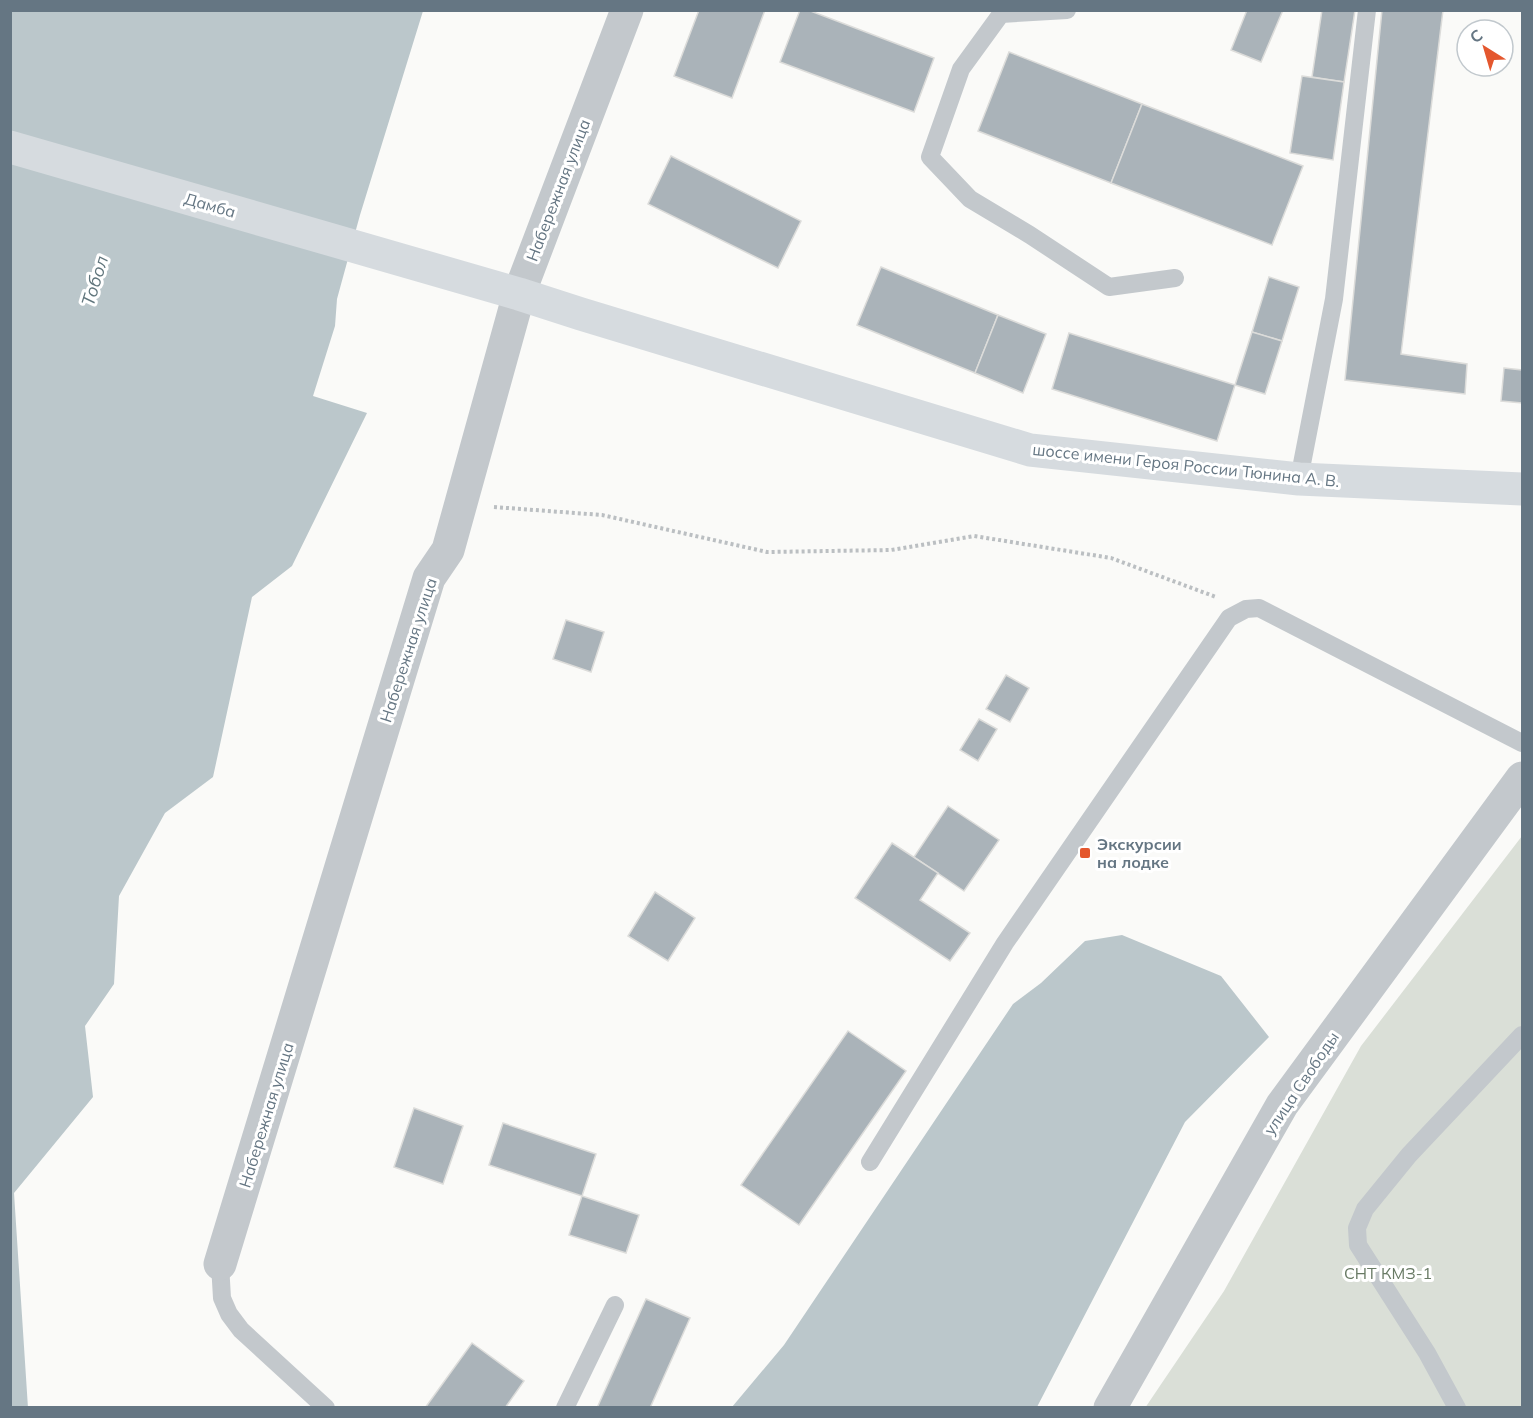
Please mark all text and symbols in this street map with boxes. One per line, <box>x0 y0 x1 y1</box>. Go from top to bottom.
north arrow <box>1455 18 1515 78</box>
text: С <box>1466 25 1486 47</box>
street label: Набережная улица <box>522 116 594 264</box>
street label: Дамба <box>182 188 238 222</box>
water label: Тобол <box>76 253 113 309</box>
street label: шоссе имени Героя России Тюнина А. В. <box>1032 439 1340 491</box>
street label: Набережная улица <box>375 575 441 725</box>
place label: Экскурсии на лодке <box>1097 834 1182 872</box>
marker: Экскурсии на лодке <box>1078 846 1092 860</box>
street label: улица Свободы <box>1259 1028 1343 1138</box>
street label: Набережная улица <box>234 1040 298 1190</box>
park label: СНТ КМЗ-1 <box>1344 1263 1432 1283</box>

